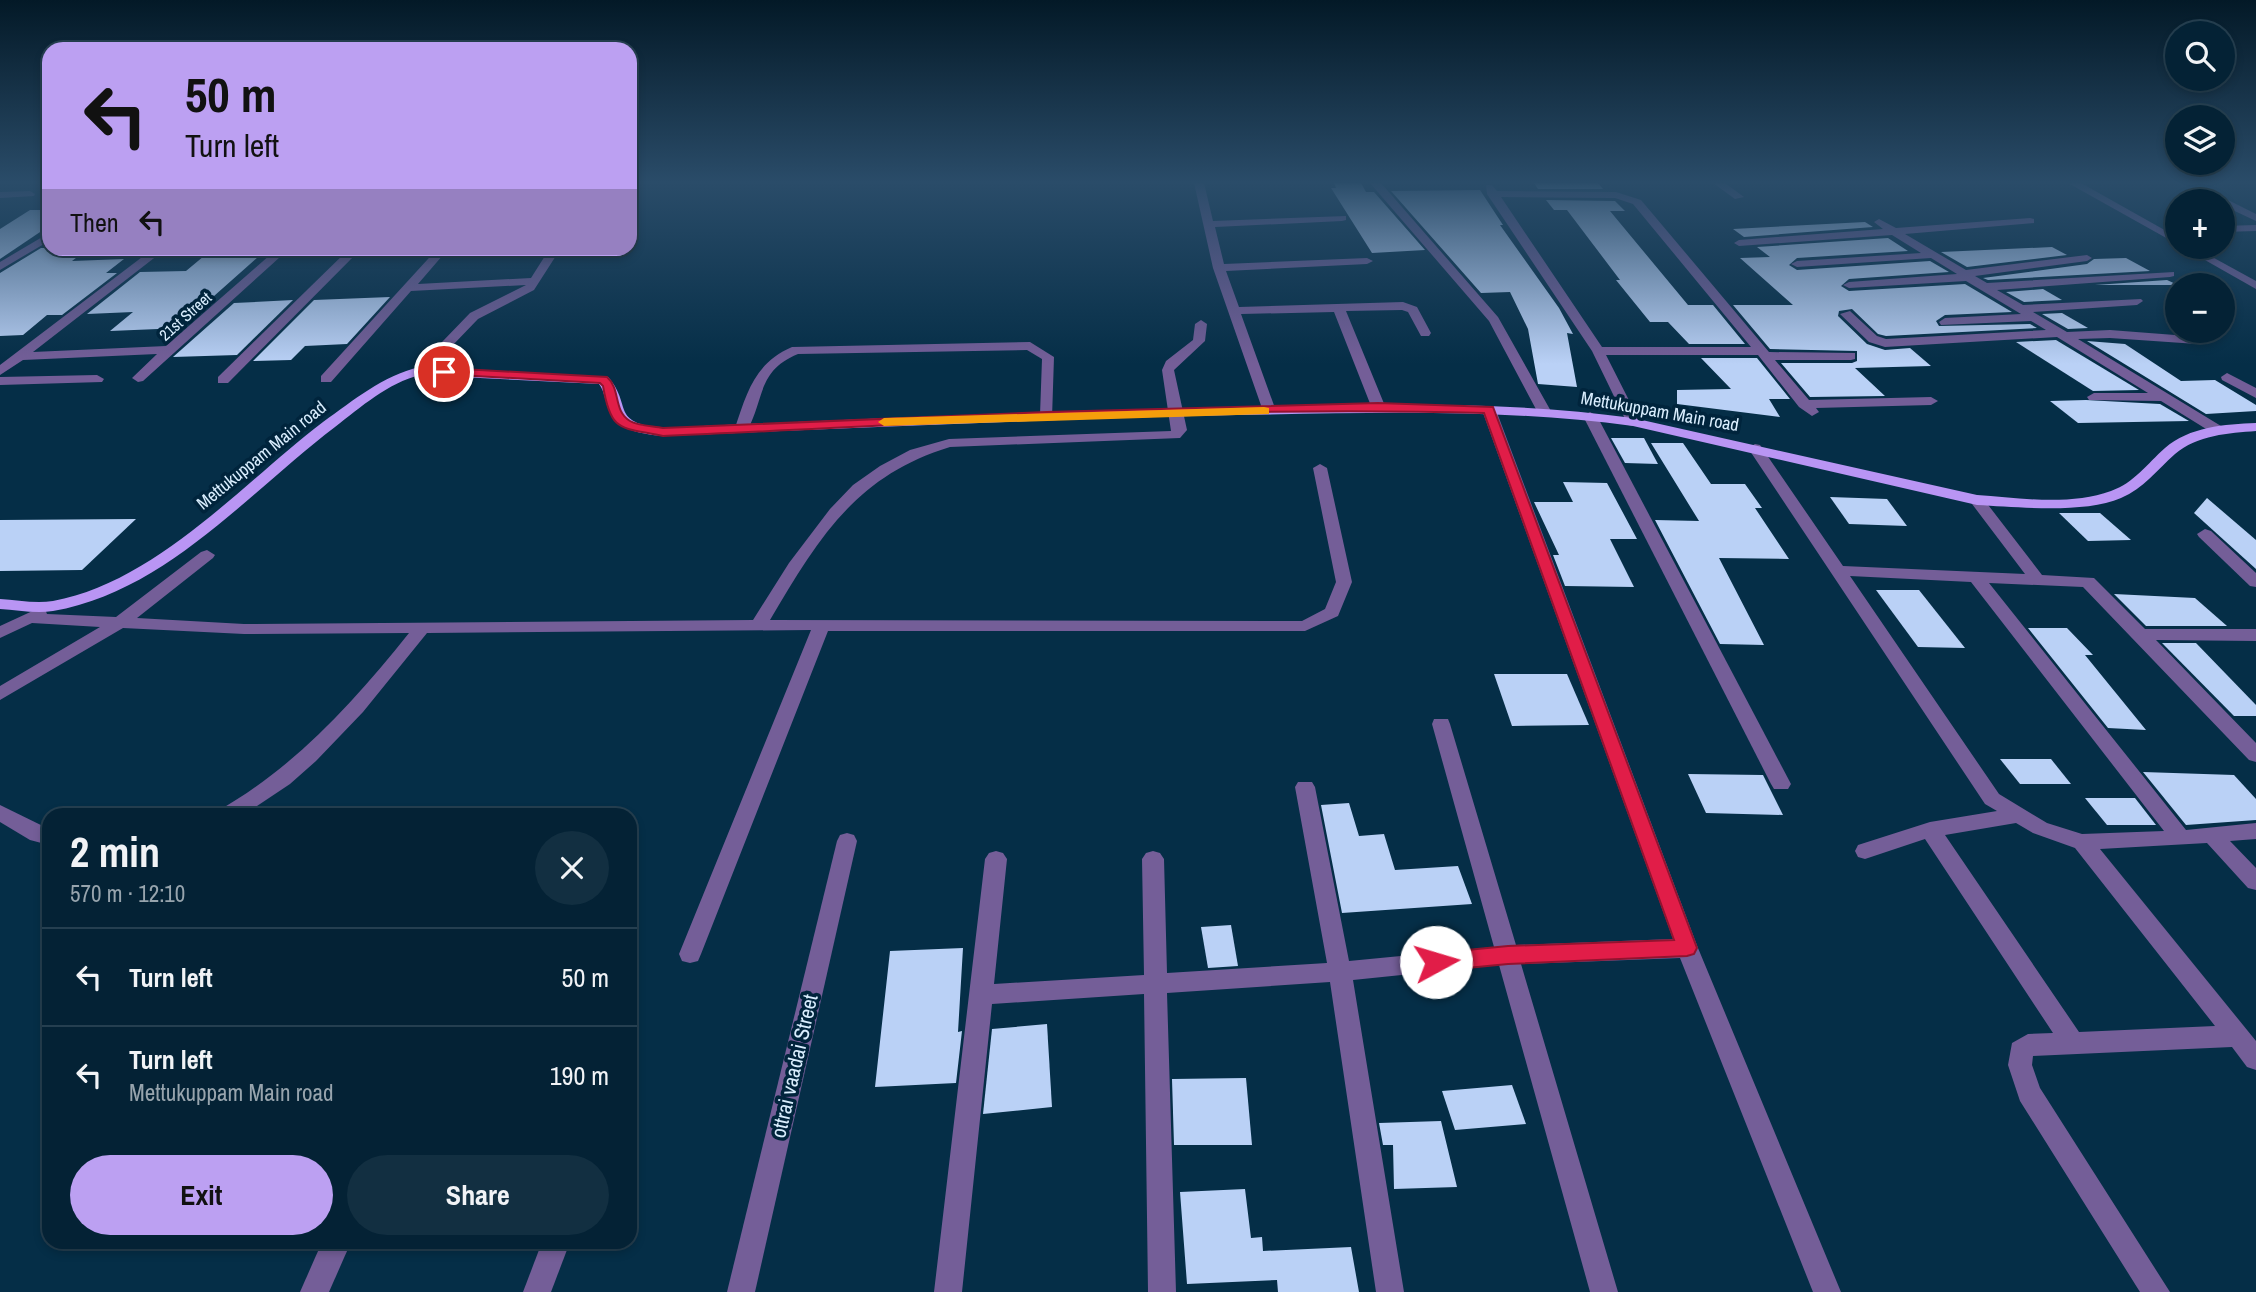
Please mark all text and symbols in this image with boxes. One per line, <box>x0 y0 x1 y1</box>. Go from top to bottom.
map controls <box>2165 21 2235 343</box>
button: search <box>2165 21 2235 91</box>
text: 50 m <box>185 61 277 127</box>
icon: left <box>70 70 161 161</box>
button: layers <box>2165 105 2235 175</box>
text: Turn left <box>185 124 279 167</box>
button: + <box>2165 189 2235 259</box>
icon: left <box>133 203 171 241</box>
text: Then <box>70 205 119 240</box>
button: − <box>2165 273 2235 343</box>
street label: 21st Street <box>154 286 216 345</box>
pin <box>414 342 474 402</box>
icon: arrive <box>425 353 463 391</box>
street label: Mettukuppam Main road <box>1579 385 1741 437</box>
street label: Mettukuppam Main road <box>191 395 331 515</box>
text: 2 min <box>70 824 160 880</box>
button: close <box>535 831 609 905</box>
text: 570 m · 12:10 <box>70 878 185 909</box>
position arrow <box>1399 925 1473 999</box>
icon: left <box>70 958 108 996</box>
text: Turn left <box>129 960 213 995</box>
text: 50 m <box>562 960 609 995</box>
street label: ottrai vaadai Street <box>763 991 825 1141</box>
text: Turn left <box>129 1042 213 1077</box>
icon: left <box>70 1056 108 1094</box>
text: 190 m <box>550 1058 609 1093</box>
text: Mettukuppam Main road <box>129 1077 333 1108</box>
button: Exit <box>70 1155 333 1235</box>
button: Share <box>347 1155 609 1235</box>

